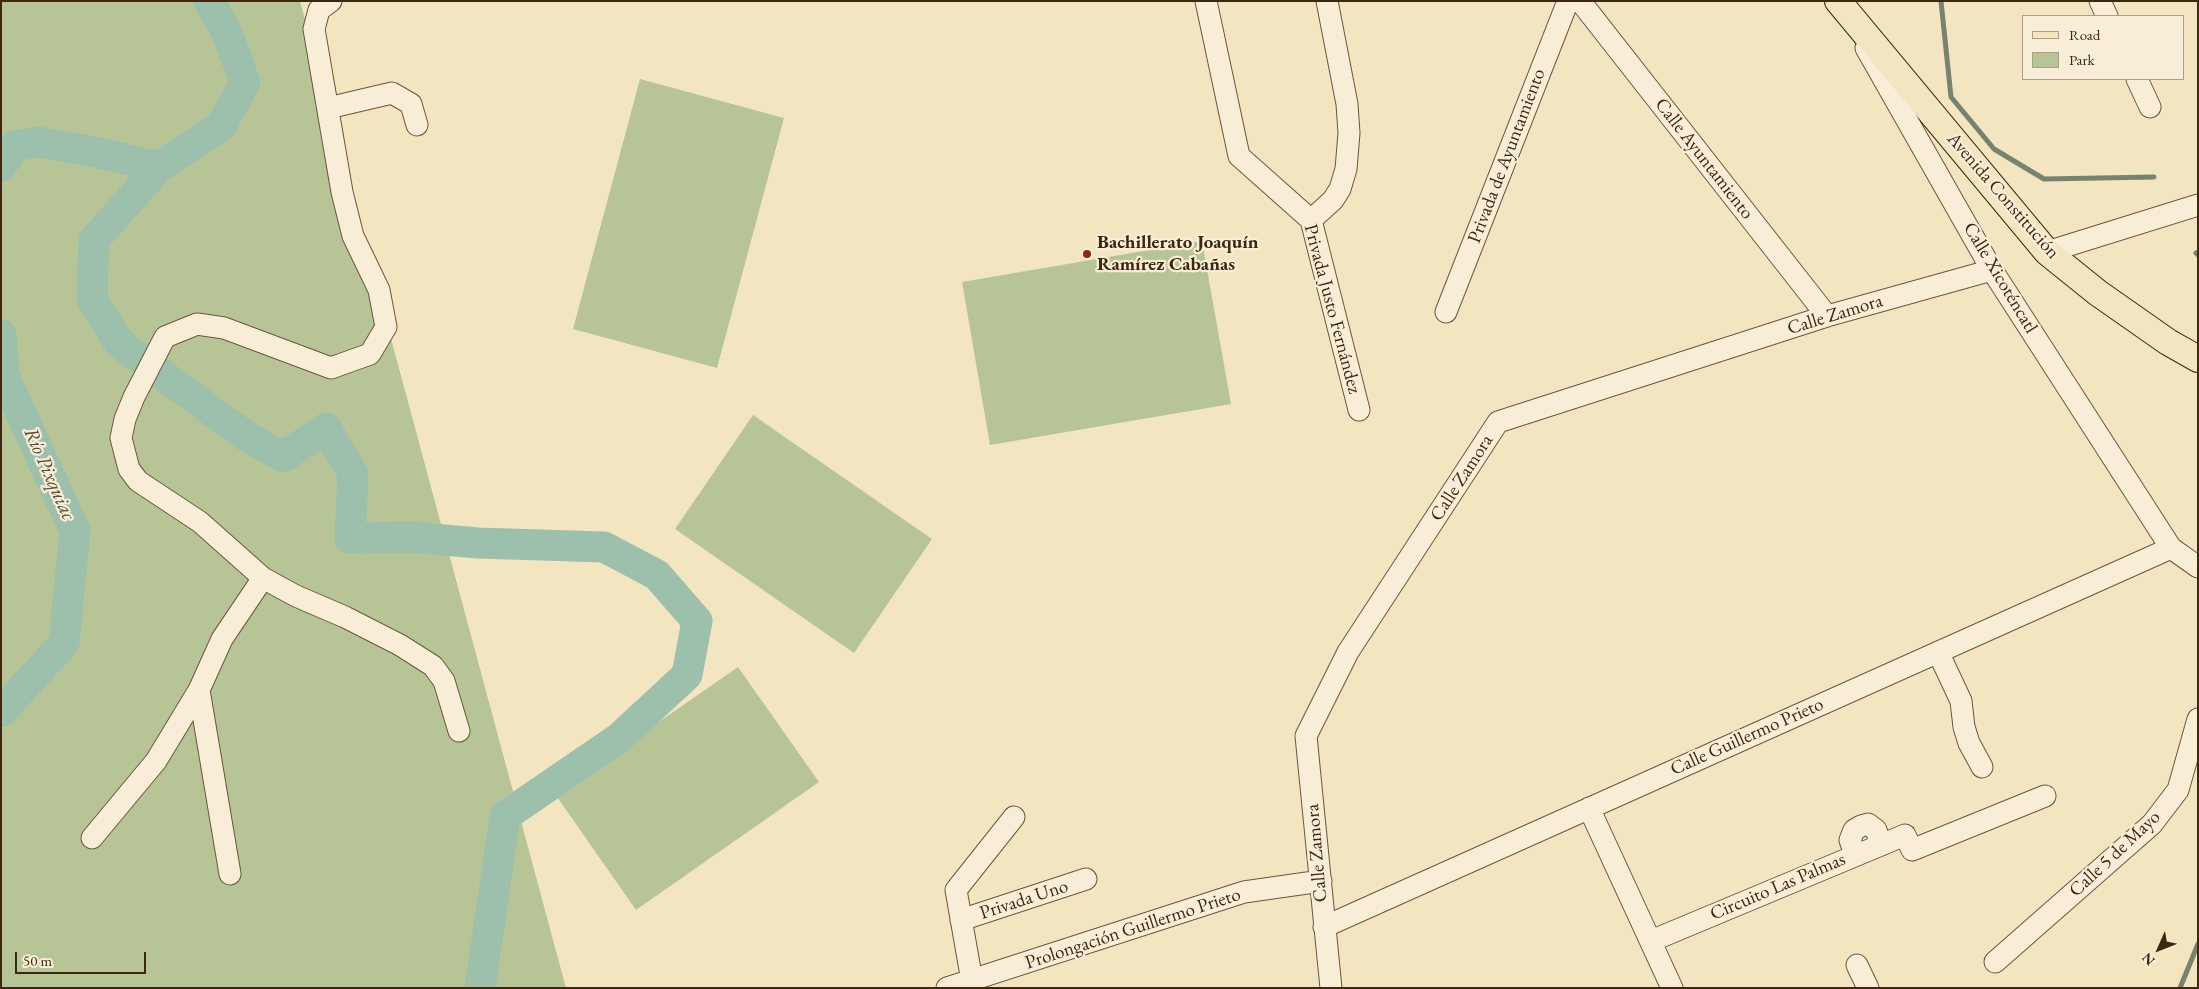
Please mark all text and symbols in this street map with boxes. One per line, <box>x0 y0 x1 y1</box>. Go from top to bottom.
legend <box>2022 15 2184 80</box>
text: Road <box>2069 25 2100 44</box>
text: Park <box>2069 50 2095 69</box>
street label: Privada de Ayuntamiento <box>1463 66 1551 246</box>
street label: Calle Ayuntamiento <box>1650 94 1758 224</box>
street label: Avenida Constitución <box>1942 128 2064 264</box>
street label: Calle Xicoténcatl <box>1958 218 2042 338</box>
street label: Privada Justo Fernández <box>1298 222 1366 396</box>
place label: Bachillerato Joaquín Ramírez Cabañas <box>1097 232 1259 276</box>
marker: Bachillerato Joaquín Ramírez Cabañas <box>1081 248 1093 260</box>
street label: Calle Zamora <box>1785 290 1885 340</box>
water label: Río Pixquiac <box>18 424 80 524</box>
street label: Calle Zamora <box>1426 430 1498 526</box>
street label: Calle Guillermo Prieto <box>1667 693 1827 781</box>
street label: Calle Zamora <box>1301 803 1333 903</box>
street label: Calle 5 de Mayo <box>2065 806 2165 902</box>
street label: Circuito Las Palmas <box>1707 848 1849 926</box>
street label: Privada Uno <box>977 875 1071 925</box>
street label: Prolongación Guillermo Prieto <box>1022 883 1244 975</box>
north arrow <box>2134 924 2184 974</box>
scale bar <box>18 942 149 974</box>
text: N <box>2138 949 2159 970</box>
text: 50 m <box>23 951 52 970</box>

